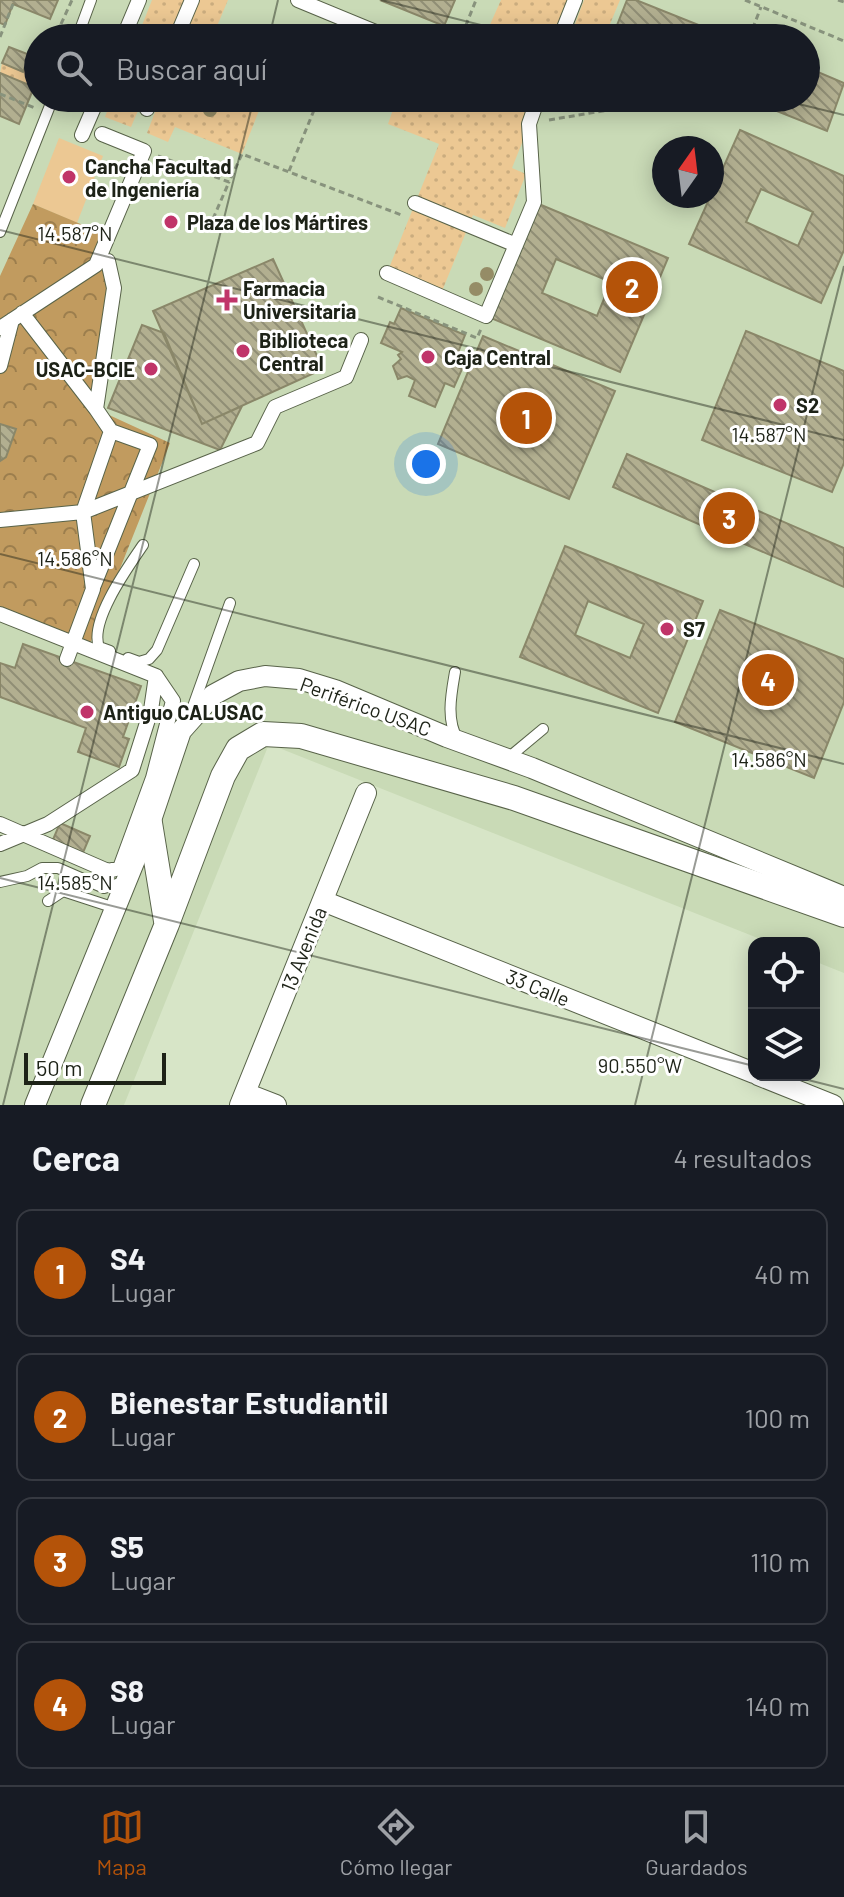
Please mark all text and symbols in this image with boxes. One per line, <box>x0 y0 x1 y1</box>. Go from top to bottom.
search box <box>24 24 820 112</box>
icon: search <box>52 46 96 90</box>
text: Buscar aquí <box>116 50 267 86</box>
north arrow <box>652 136 724 208</box>
place label: Cancha Facultad de Ingeniería <box>85 154 232 201</box>
marker: Cancha Facultad de Ingeniería <box>60 168 78 186</box>
place label: Plaza de los Mártires <box>187 210 368 234</box>
marker: Plaza de los Mártires <box>162 213 180 231</box>
text: 14.587°N <box>38 221 112 245</box>
pin: 2 <box>606 257 658 317</box>
place label: Farmacia Universitaria <box>243 276 356 323</box>
marker: Farmacia Universitaria <box>218 291 236 309</box>
place label: Biblioteca Central <box>259 328 348 375</box>
marker: Biblioteca Central <box>234 342 252 360</box>
place label: Caja Central <box>444 345 551 369</box>
marker: Caja Central <box>419 348 437 366</box>
place label: USAC-BCIE <box>36 357 135 381</box>
marker: USAC-BCIE <box>142 360 160 378</box>
pin: 1 <box>500 388 552 448</box>
place label: S2 <box>796 393 819 417</box>
marker: S2 <box>771 396 789 414</box>
text: 14.587°N <box>732 422 806 446</box>
your location <box>406 444 446 484</box>
pin: 3 <box>703 488 755 548</box>
text: 14.586°N <box>37 546 113 570</box>
place label: S7 <box>683 617 705 641</box>
marker: S7 <box>658 620 676 638</box>
pin: 4 <box>742 650 794 710</box>
street label: Periférico USAC <box>297 671 435 741</box>
place label: Antiguo CALUSAC <box>103 700 264 724</box>
marker: Antiguo CALUSAC <box>78 703 96 721</box>
text: 14.586°N <box>731 747 807 771</box>
text: 14.585°N <box>37 870 113 894</box>
street label: 13 Avenida <box>275 903 331 995</box>
map controls <box>748 937 820 1081</box>
button: locate <box>748 937 820 1009</box>
street label: 33 Calle <box>503 963 573 1011</box>
button: layers <box>748 1009 820 1081</box>
scale bar <box>24 1049 166 1085</box>
text: 90.550°W <box>598 1053 683 1077</box>
text: 50 m <box>36 1054 82 1080</box>
text: Cerca <box>32 1137 120 1178</box>
text: 4 resultados <box>673 1142 812 1173</box>
text: S4 <box>110 1240 146 1276</box>
text: 1 <box>55 1258 65 1289</box>
text: 40 m <box>754 1258 810 1289</box>
text: Lugar <box>110 1276 175 1307</box>
text: Bienestar Estudiantil <box>110 1384 388 1420</box>
text: 2 <box>53 1402 67 1433</box>
text: 100 m <box>745 1402 810 1433</box>
text: Lugar <box>110 1420 175 1451</box>
text: S5 <box>110 1528 144 1564</box>
text: 3 <box>53 1546 67 1577</box>
text: 110 m <box>750 1546 810 1577</box>
text: Lugar <box>110 1564 175 1595</box>
text: S8 <box>110 1672 144 1708</box>
text: 4 <box>52 1690 68 1721</box>
text: 140 m <box>745 1690 810 1721</box>
text: Lugar <box>110 1708 175 1739</box>
tab: Mapa <box>96 1805 147 1879</box>
tab: Cómo llegar <box>340 1805 452 1879</box>
tab: Guardados <box>645 1805 748 1879</box>

